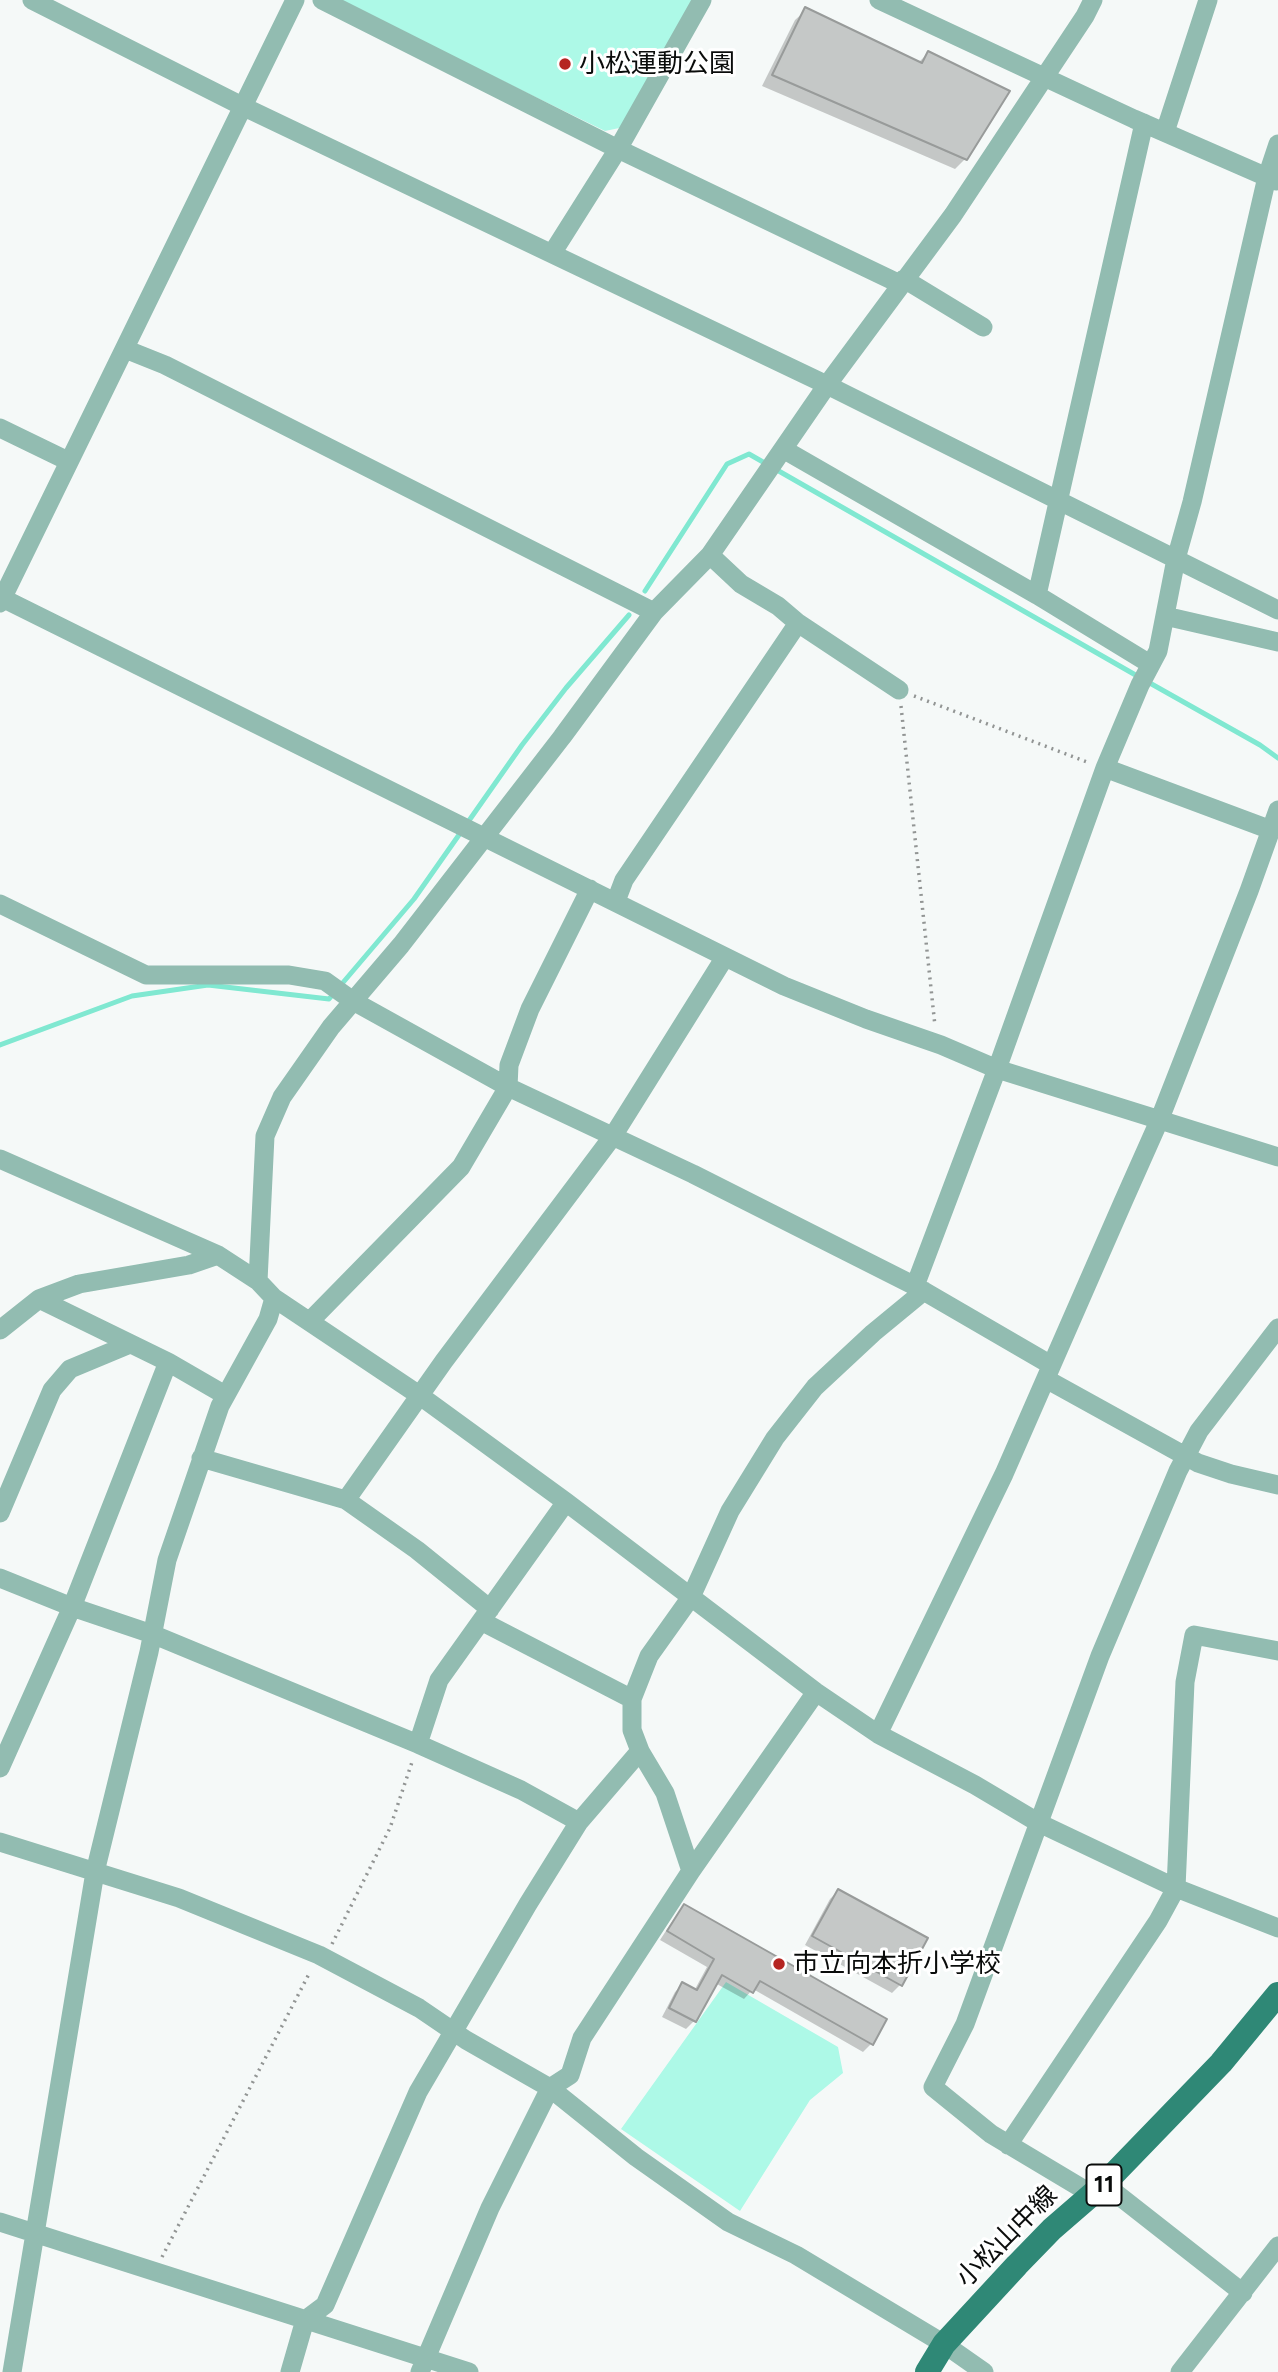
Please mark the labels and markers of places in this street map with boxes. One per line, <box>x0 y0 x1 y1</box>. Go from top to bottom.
place label: 小松運動公園 <box>579 48 735 80</box>
marker: 小松運動公園 <box>557 56 573 72</box>
place label: 市立向本折小学校 <box>793 1948 1001 1980</box>
marker: 市立向本折小学校 <box>771 1956 787 1972</box>

